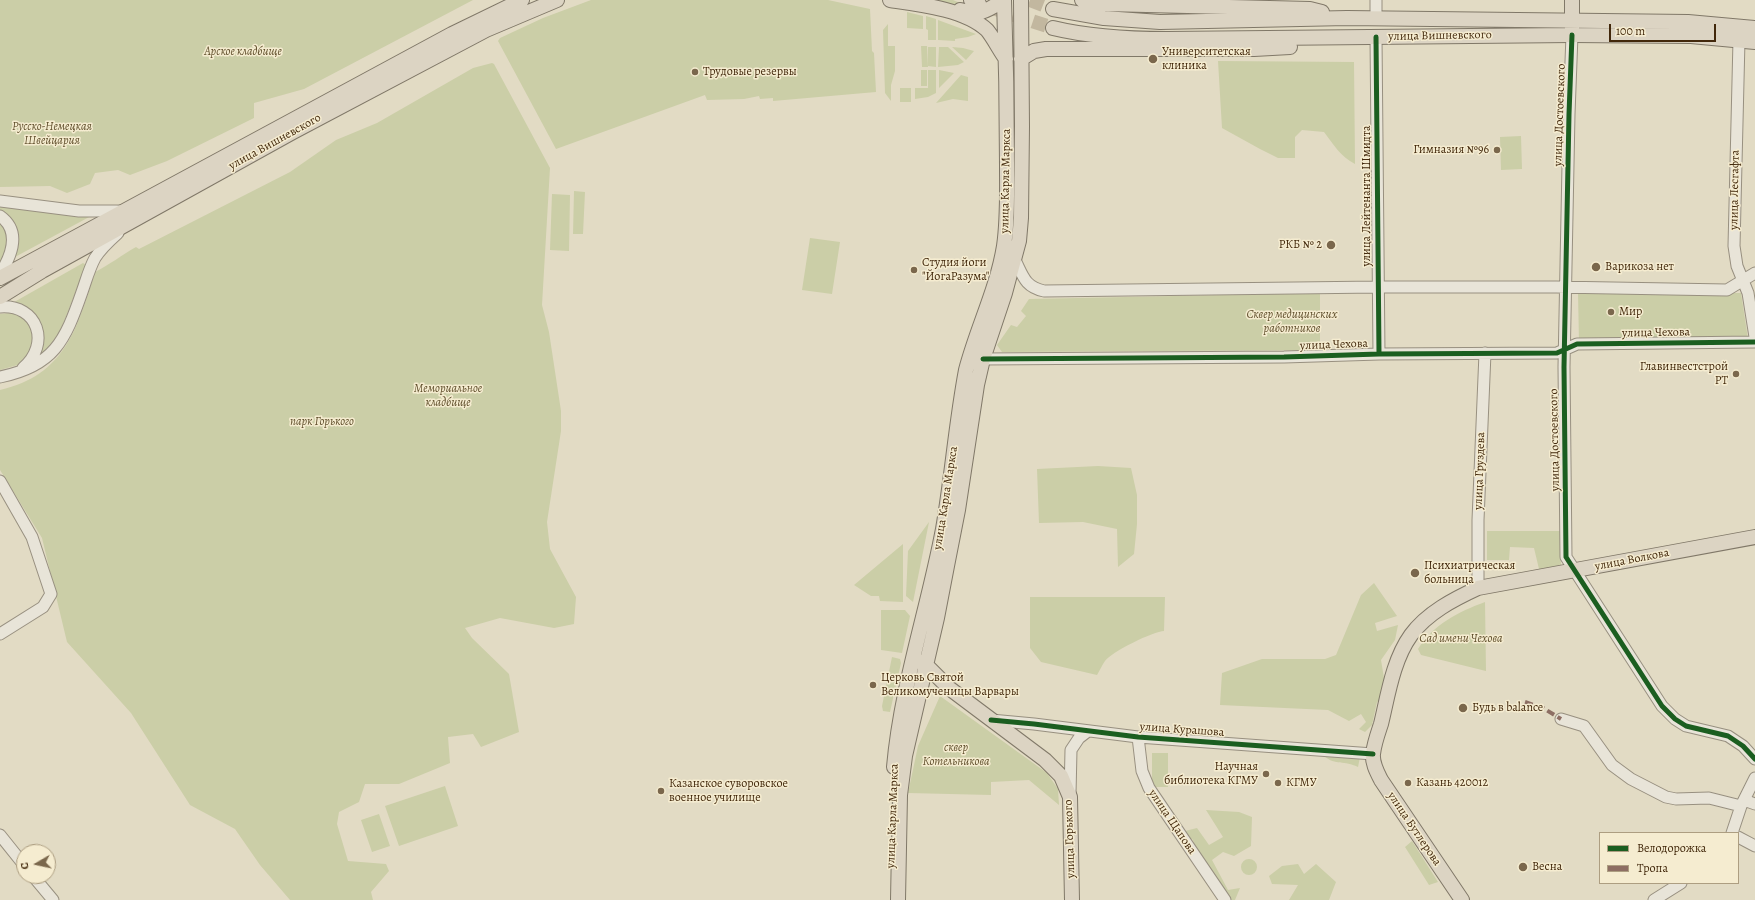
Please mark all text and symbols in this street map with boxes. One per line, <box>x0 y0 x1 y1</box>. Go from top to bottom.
scale bar <box>1611 16 1718 42</box>
text: 100 m <box>1616 23 1645 39</box>
street label: улица Вишневского <box>1388 28 1492 44</box>
park label: Арское кладбище <box>204 45 282 59</box>
place label: Университетская клиника <box>1162 45 1251 73</box>
marker: Университетская клиника <box>1147 53 1159 65</box>
street label: улица Достоевского <box>1551 63 1569 167</box>
place label: Трудовые резервы <box>703 65 797 79</box>
marker: Трудовые резервы <box>690 67 700 77</box>
street label: улица Вишневского <box>226 111 324 173</box>
park label: Русско-Немецкая Швейцария <box>12 120 92 148</box>
street label: улица Лейтенанта Шмидта <box>1360 125 1374 267</box>
street label: улица Карла Маркса <box>998 129 1014 233</box>
place label: Гимназия №96 <box>1413 143 1489 157</box>
marker: Гимназия №96 <box>1492 145 1502 155</box>
street label: улица Лесгафта <box>1727 150 1743 230</box>
place label: РКБ № 2 <box>1279 238 1322 252</box>
marker: РКБ № 2 <box>1325 239 1337 251</box>
place label: Студия йоги "ЙогаРазума" <box>922 256 989 284</box>
place label: Варикоза нет <box>1605 260 1674 274</box>
marker: Варикоза нет <box>1590 261 1602 273</box>
marker: Студия йоги "ЙогаРазума" <box>909 265 919 275</box>
place label: Мир <box>1619 305 1642 319</box>
marker: Мир <box>1606 307 1616 317</box>
park label: Сквер медицинских работников <box>1246 308 1338 336</box>
street label: улица Чехова <box>1622 325 1690 341</box>
street label: улица Чехова <box>1300 337 1368 353</box>
place label: Главинвестстрой РТ <box>1640 360 1728 388</box>
marker: Главинвестстрой РТ <box>1731 369 1741 379</box>
park label: Мемориальное кладбище <box>414 382 482 410</box>
street label: улица Достоевского <box>1547 388 1563 492</box>
park label: парк Горького <box>290 415 354 429</box>
street label: улица Груздева <box>1471 432 1489 510</box>
street label: улица Карла Маркса <box>931 445 961 551</box>
street label: улица Волкова <box>1594 546 1670 574</box>
place label: Психиатрическая больница <box>1424 559 1515 587</box>
marker: Психиатрическая больница <box>1409 567 1421 579</box>
park label: Сад имени Чехова <box>1419 632 1503 646</box>
place label: Церковь Святой Великомученицы Варвары <box>881 671 1019 699</box>
marker: Церковь Святой Великомученицы Варвары <box>868 680 878 690</box>
place label: Будь в balance <box>1472 701 1543 715</box>
marker: Будь в balance <box>1457 702 1469 714</box>
street label: улица Курашова <box>1139 720 1225 740</box>
park label: сквер Котельникова <box>922 741 990 769</box>
place label: Научная библиотека КГМУ <box>1164 760 1258 788</box>
street label: улица Карла Маркса <box>884 763 902 869</box>
marker: Научная библиотека КГМУ <box>1261 769 1271 779</box>
place label: КГМУ <box>1286 776 1317 790</box>
place label: Казань 420012 <box>1416 776 1488 790</box>
place label: Казанское суворовское военное училище <box>669 777 788 805</box>
marker: КГМУ <box>1273 778 1283 788</box>
marker: Казань 420012 <box>1403 778 1413 788</box>
marker: Казанское суворовское военное училище <box>656 786 666 796</box>
street label: улица Щапова <box>1145 787 1199 857</box>
street label: улица Бутлерова <box>1384 789 1444 869</box>
street label: улица Горького <box>1061 799 1079 879</box>
legend <box>1599 832 1739 884</box>
text: Велодорожка <box>1637 840 1706 856</box>
north arrow <box>16 844 56 884</box>
place label: Весна <box>1532 860 1562 874</box>
text: Тропа <box>1637 860 1668 876</box>
text: С <box>17 861 33 870</box>
marker: Весна <box>1517 861 1529 873</box>

